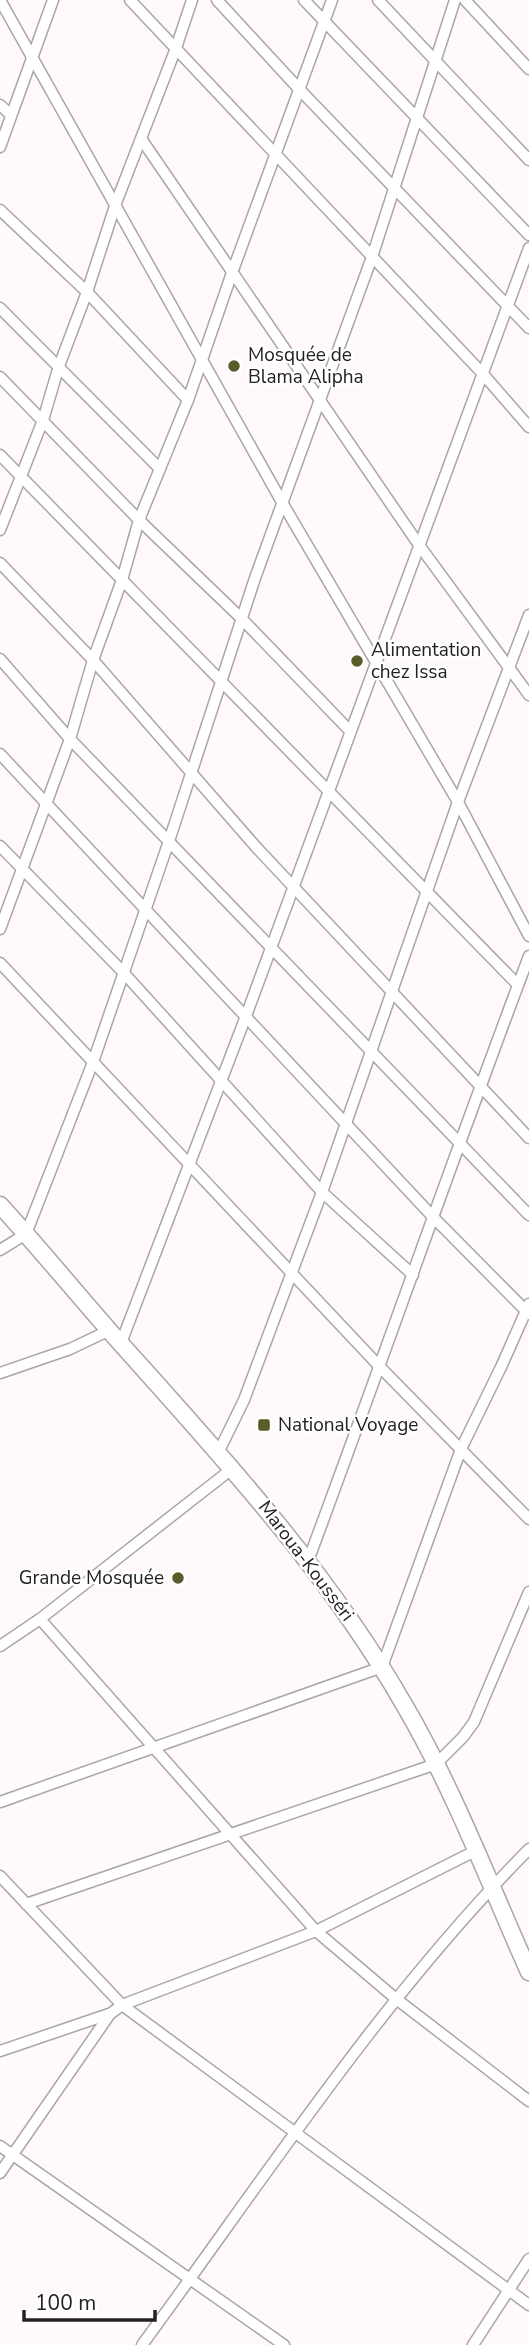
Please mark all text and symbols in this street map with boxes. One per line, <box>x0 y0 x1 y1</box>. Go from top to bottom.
place label: Mosquée de Blama Alipha <box>248 342 364 390</box>
marker: Mosquée de Blama Alipha <box>226 358 242 374</box>
place label: Alimentation chez Issa <box>371 637 481 685</box>
marker: Alimentation chez Issa <box>349 653 365 669</box>
place label: National Voyage <box>278 1412 418 1438</box>
marker: National Voyage <box>256 1417 272 1433</box>
street label: Maroua-Kousséri <box>252 1495 360 1627</box>
place label: Grande Mosquée <box>19 1565 164 1591</box>
marker: Grande Mosquée <box>170 1570 186 1586</box>
scale bar <box>24 2278 156 2322</box>
text: 100 m <box>35 2289 96 2317</box>

